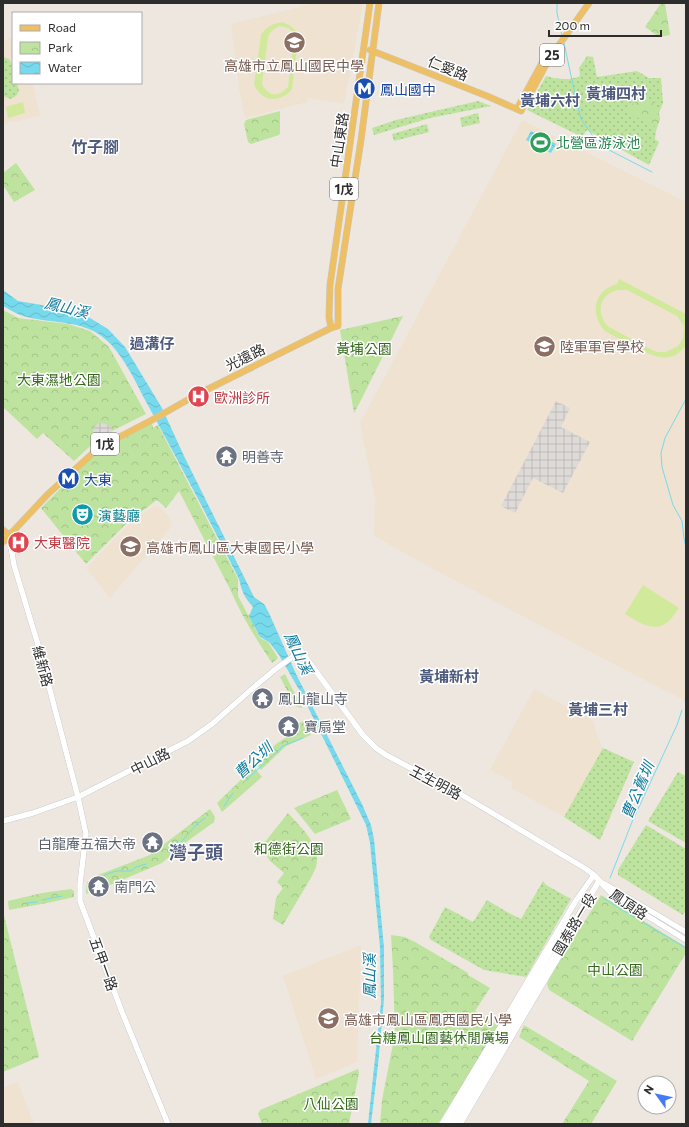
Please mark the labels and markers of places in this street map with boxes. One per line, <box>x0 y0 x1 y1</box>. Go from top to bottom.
school or university icon: 高雄市立鳳山國民中學 <box>281 30 307 56</box>
place label: 高雄市立鳳山國民中學 <box>224 57 364 74</box>
metro station icon: 鳳山國中 <box>351 76 377 102</box>
place label: 鳳山國中 <box>380 81 436 98</box>
sports icon: 北營區游泳池 <box>528 129 554 155</box>
place label: 北營區游泳池 <box>556 134 640 151</box>
school or university icon: 陸軍軍官學校 <box>531 333 557 359</box>
place label: 陸軍軍官學校 <box>560 338 644 355</box>
hospital icon: 歐洲診所 <box>186 384 212 410</box>
place label: 歐洲診所 <box>214 389 270 406</box>
temple icon: 明善寺 <box>214 443 240 469</box>
place label: 明善寺 <box>242 448 284 465</box>
metro station icon: 大東 <box>56 466 82 492</box>
place label: 大東 <box>84 471 112 488</box>
theatre icon: 演藝廳 <box>69 502 95 528</box>
place label: 演藝廳 <box>98 507 140 524</box>
hospital icon: 大東醫院 <box>6 529 32 555</box>
place label: 大東醫院 <box>34 534 90 551</box>
school or university icon: 高雄市鳳山區大東國民小學 <box>118 534 144 560</box>
place label: 高雄市鳳山區大東國民小學 <box>146 539 314 556</box>
temple icon: 鳳山龍山寺 <box>249 685 275 711</box>
place label: 鳳山龍山寺 <box>278 690 348 707</box>
temple icon: 寶扇堂 <box>276 713 302 739</box>
place label: 寶扇堂 <box>304 718 346 735</box>
temple icon: 白龍庵五福大帝 <box>139 830 165 856</box>
place label: 白龍庵五福大帝 <box>38 835 136 852</box>
temple icon: 南門公 <box>85 873 111 899</box>
place label: 南門公 <box>114 878 156 895</box>
school or university icon: 高雄市鳳山區鳳西國民小學 <box>315 1006 341 1032</box>
place label: 高雄市鳳山區鳳西國民小學 <box>344 1011 512 1028</box>

